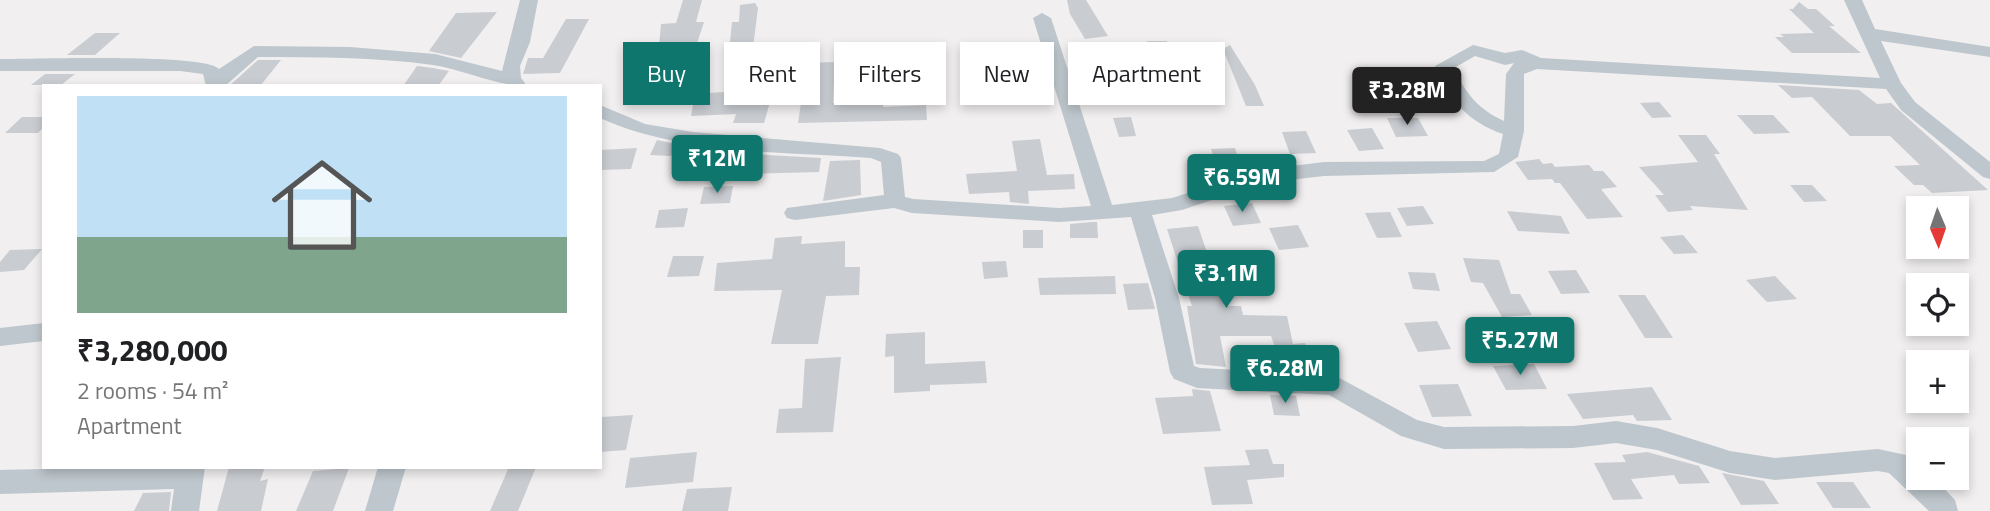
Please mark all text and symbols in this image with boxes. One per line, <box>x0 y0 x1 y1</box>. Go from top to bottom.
chip: Buy <box>623 42 710 105</box>
chip: Rent <box>724 42 820 105</box>
chip: Filters <box>834 42 946 105</box>
chip: New <box>960 42 1054 105</box>
chip: Apartment <box>1068 42 1225 105</box>
pin: ₹3.28M <box>1350 68 1464 127</box>
text: ₹3.28M <box>1368 72 1446 107</box>
pin: ₹12M <box>676 136 758 195</box>
text: ₹12M <box>688 140 746 175</box>
icon: home <box>259 142 385 268</box>
pin: ₹6.59M <box>1185 154 1299 214</box>
text: ₹6.59M <box>1203 159 1281 194</box>
north arrow <box>1906 196 1969 259</box>
map controls <box>1906 196 1969 490</box>
pin: ₹3.1M <box>1177 250 1275 310</box>
text: ₹3.1M <box>1194 255 1258 290</box>
button: locate <box>1906 273 1969 336</box>
pin: ₹5.27M <box>1463 318 1577 377</box>
text: ₹5.27M <box>1481 322 1559 357</box>
text: ₹3,280,000 <box>77 327 228 373</box>
pin: ₹6.28M <box>1228 346 1342 405</box>
text: ₹6.28M <box>1246 350 1324 385</box>
button: + <box>1906 350 1969 413</box>
text: 2 rooms · 54 m² <box>77 373 228 408</box>
text: Apartment <box>77 408 182 443</box>
button: − <box>1906 427 1969 490</box>

